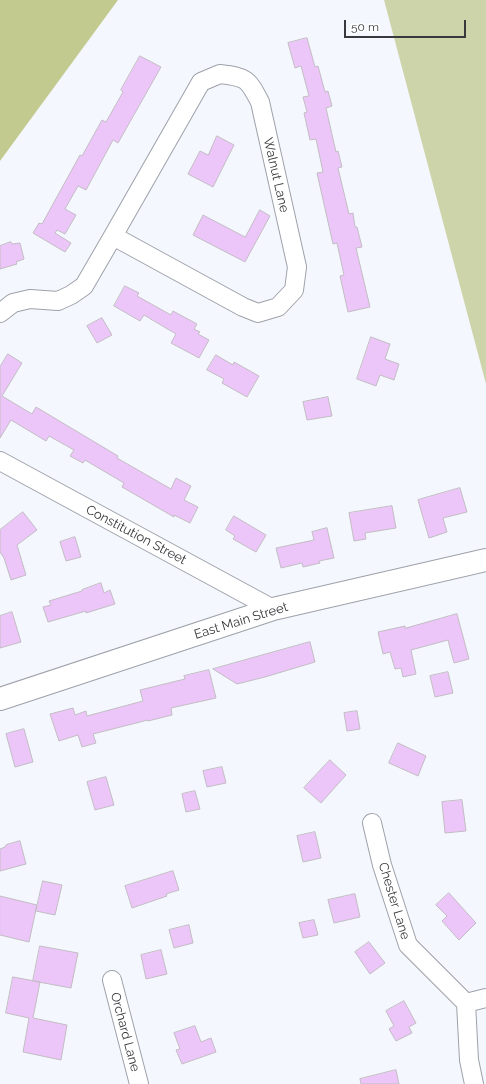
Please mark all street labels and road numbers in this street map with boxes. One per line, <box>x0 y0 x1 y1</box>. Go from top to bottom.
street label: Walnut Lane <box>260 136 292 214</box>
street label: Constitution Street <box>83 502 189 568</box>
street label: East Main Street <box>192 599 290 643</box>
street label: Chester Lane <box>375 860 413 942</box>
street label: Orchard Lane <box>107 991 143 1073</box>

